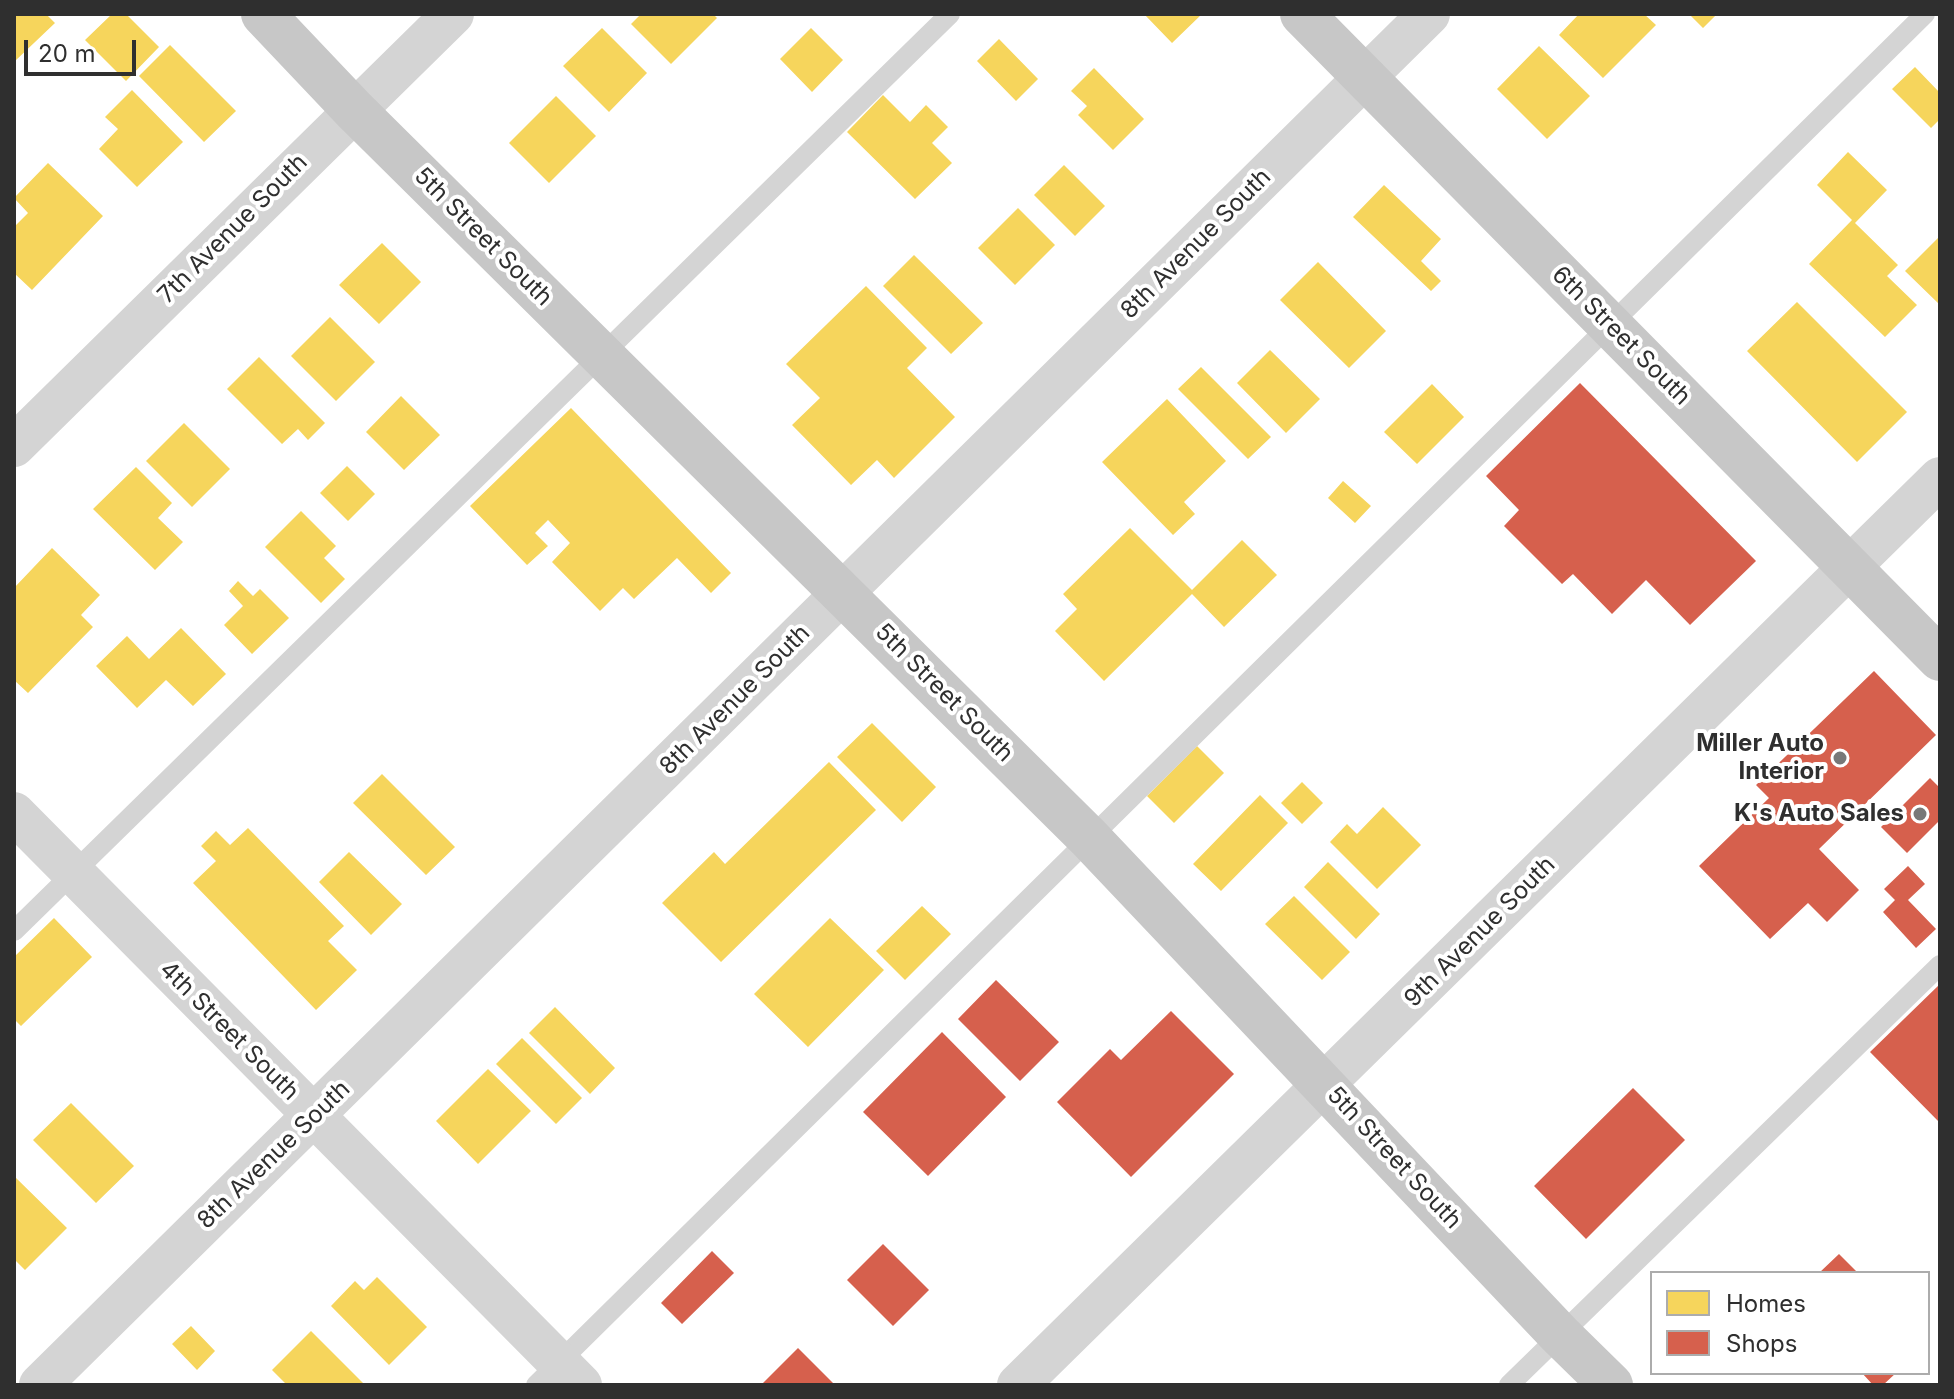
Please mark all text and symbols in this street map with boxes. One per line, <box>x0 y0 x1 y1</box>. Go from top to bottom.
scale bar <box>28 24 140 74</box>
text: 20 m <box>38 39 96 68</box>
street label: 7th Avenue South <box>152 148 314 310</box>
street label: 5th Street South <box>408 162 558 312</box>
street label: 8th Avenue South <box>1115 163 1277 325</box>
street label: 6th Street South <box>1546 261 1696 411</box>
street label: 5th Street South <box>869 618 1019 768</box>
street label: 8th Avenue South <box>654 619 816 781</box>
place label: Miller Auto Interior <box>1696 730 1824 786</box>
marker: Miller Auto Interior <box>1831 749 1849 767</box>
place label: K's Auto Sales <box>1734 800 1904 828</box>
marker: K's Auto Sales <box>1911 805 1929 823</box>
street label: 9th Avenue South <box>1399 851 1561 1013</box>
street label: 4th Street South <box>153 955 305 1107</box>
street label: 8th Avenue South <box>192 1075 356 1235</box>
street label: 5th Street South <box>1321 1081 1467 1235</box>
legend <box>1650 1271 1930 1375</box>
text: Homes <box>1726 1289 1806 1318</box>
text: Shops <box>1726 1329 1797 1358</box>

